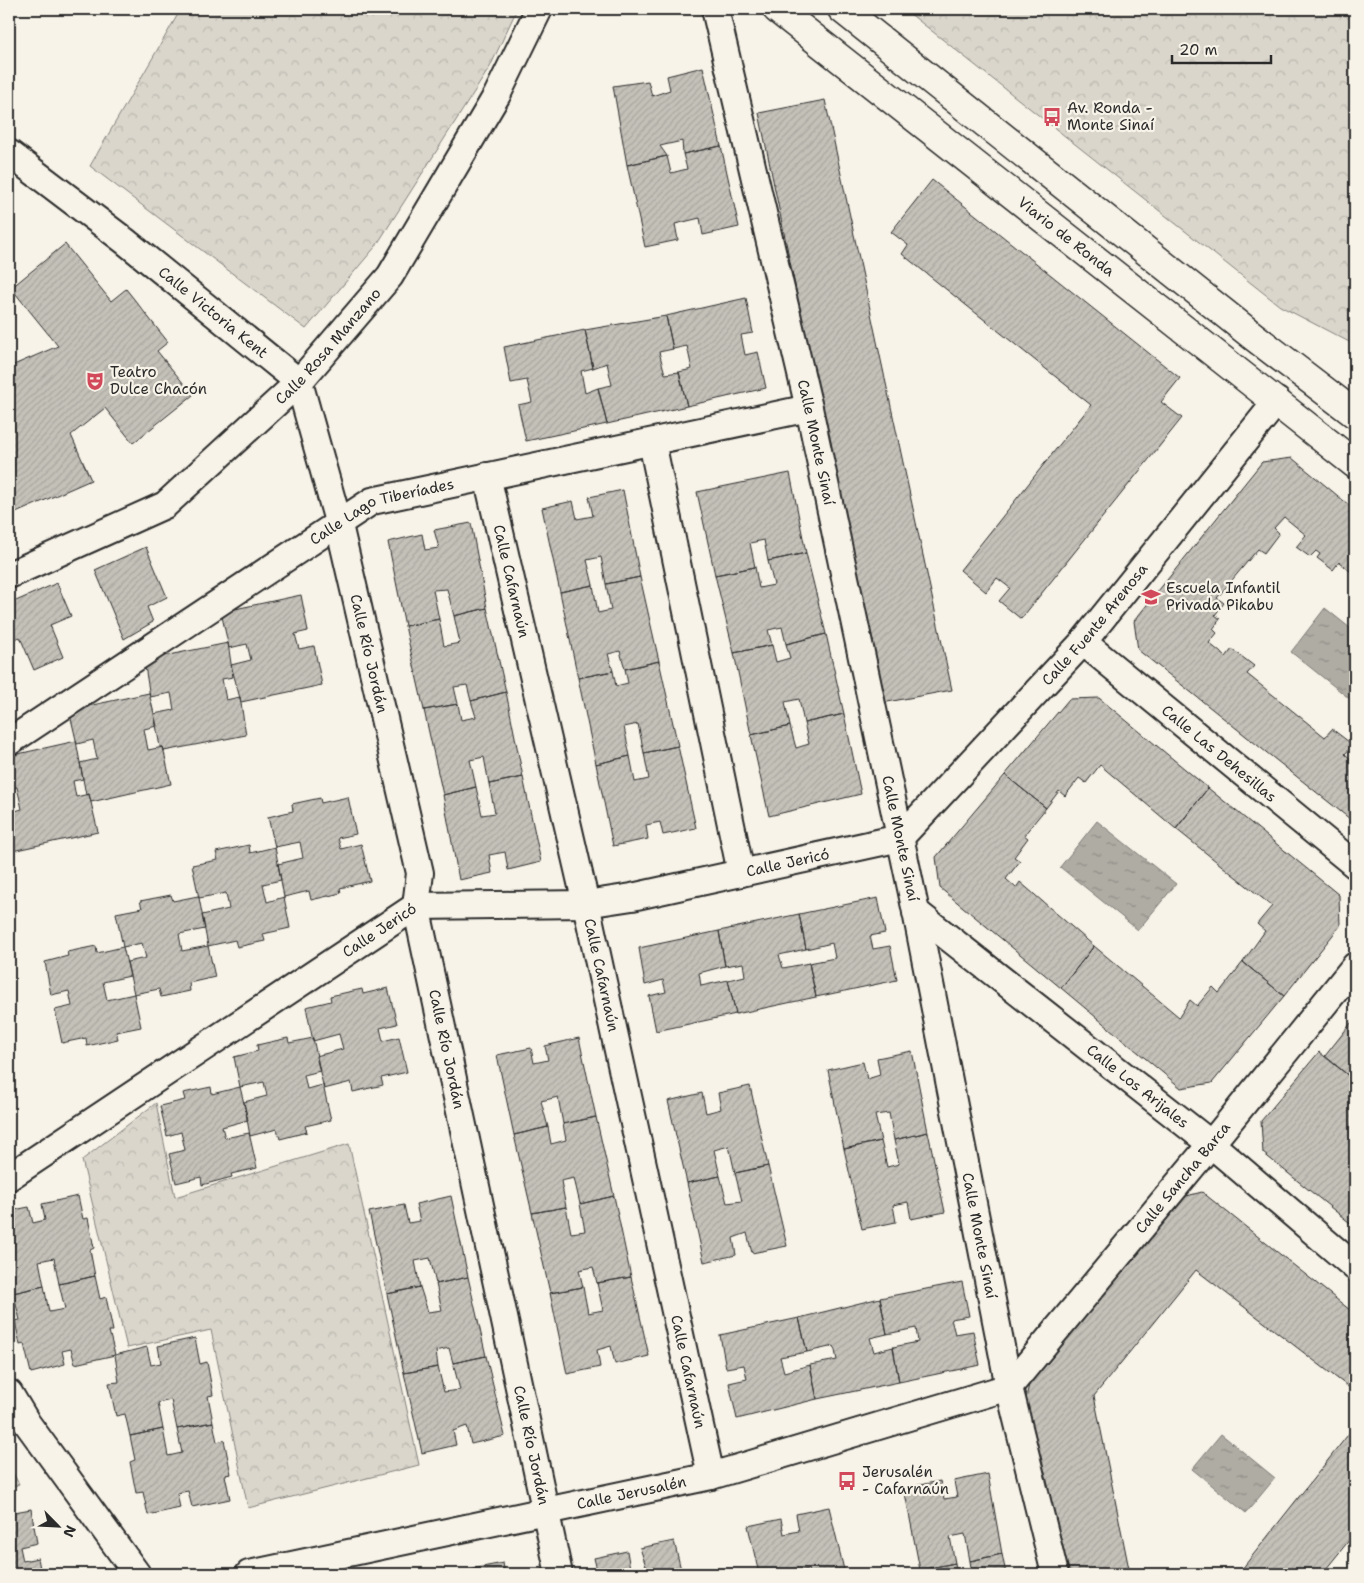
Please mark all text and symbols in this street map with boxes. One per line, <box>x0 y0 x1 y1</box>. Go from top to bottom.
scale bar <box>1172 32 1270 64</box>
text: 20 m <box>1179 40 1218 60</box>
place label: Av. Ronda - Monte Sinaí <box>1067 98 1155 135</box>
bus stop icon: Av. Ronda - Monte Sinaí <box>1041 106 1063 128</box>
street label: Viario de Ronda <box>1014 192 1119 281</box>
street label: Calle Victoria Kent <box>154 262 272 363</box>
street label: Calle Rosa Manzano <box>271 284 386 409</box>
place label: Teatro Dulce Chacón <box>110 362 207 399</box>
theatre icon: Teatro Dulce Chacón <box>84 370 106 392</box>
street label: Calle Monte Sinaí <box>793 378 840 508</box>
street label: Calle Lago Tiberíades <box>306 474 456 550</box>
street label: Calle Cafarnaún <box>489 523 534 640</box>
street label: Calle Fuente Arenosa <box>1037 559 1153 690</box>
place label: Escuela Infantil Privada Pikabu <box>1166 578 1281 615</box>
school or university icon: Escuela Infantil Privada Pikabu <box>1140 586 1162 608</box>
street label: Calle Río Jordán <box>345 592 392 715</box>
street label: Calle Las Dehesillas <box>1157 700 1281 807</box>
street label: Calle Monte Sinaí <box>877 774 924 904</box>
street label: Calle Jericó <box>744 844 831 882</box>
street label: Calle Jericó <box>339 899 420 962</box>
street label: Calle Cafarnaún <box>579 916 624 1034</box>
street label: Calle Río Jordán <box>424 988 469 1111</box>
street label: Calle Los Arijales <box>1082 1040 1193 1133</box>
street label: Calle Sancha Barca <box>1131 1117 1235 1238</box>
street label: Calle Monte Sinaí <box>957 1171 1002 1301</box>
street label: Calle Cafarnaún <box>666 1313 710 1430</box>
street label: Calle Río Jordán <box>509 1384 554 1507</box>
place label: Jerusalén - Cafarnaún <box>862 1462 949 1499</box>
bus stop icon: Jerusalén - Cafarnaún <box>836 1470 858 1492</box>
street label: Calle Jerusalén <box>575 1472 688 1514</box>
north arrow <box>32 1500 82 1550</box>
text: N <box>59 1523 80 1540</box>

